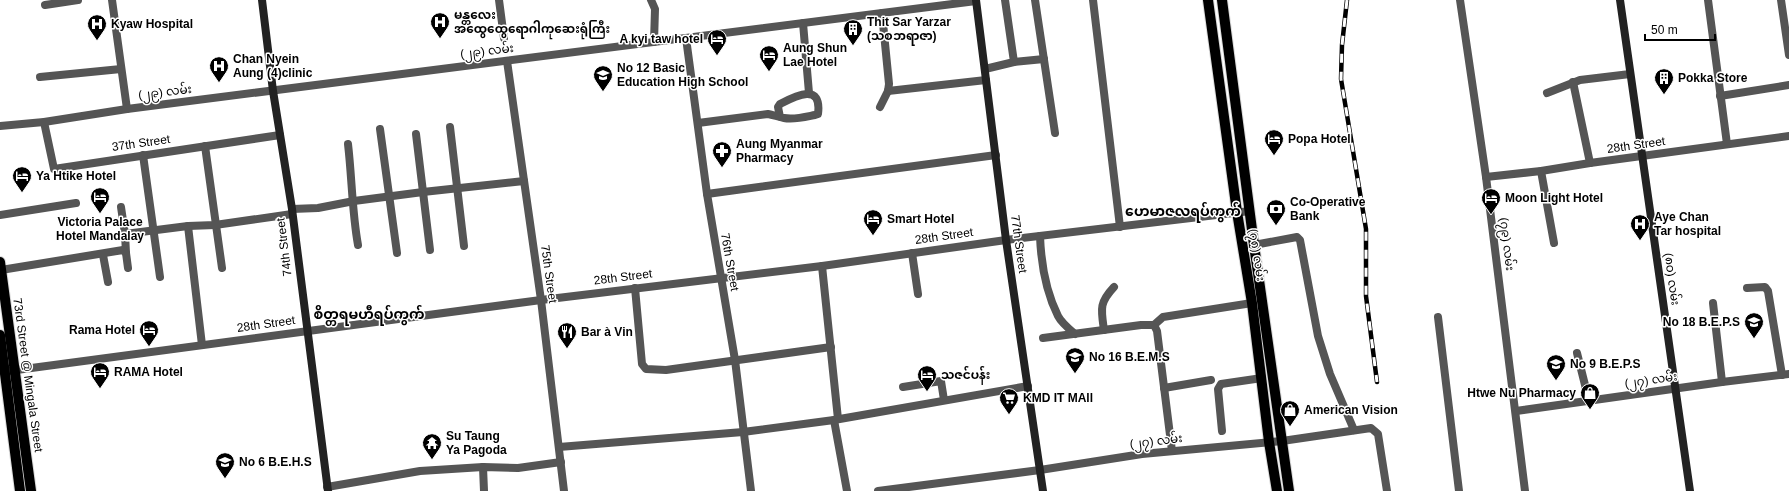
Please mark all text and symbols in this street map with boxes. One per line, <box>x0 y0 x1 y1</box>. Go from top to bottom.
place label: မန္တလေး အထွေထွေရောဂါကုဆေးရုံကြီး <box>454 8 610 40</box>
hospital icon: မန္တလေး အထွေထွေရောဂါကုဆေးရုံကြီး <box>429 11 451 39</box>
hospital icon: Kyaw Hospital <box>86 13 108 41</box>
place label: Thit Sar Yarzar (သစၥာရာဇာ) <box>867 15 951 46</box>
scale bar <box>1645 16 1715 42</box>
place label: Kyaw Hospital <box>111 17 193 31</box>
building icon: Thit Sar Yarzar (သစၥာရာဇာ) <box>842 18 864 46</box>
text: 50 m <box>1651 23 1678 37</box>
hotel icon: A kyi taw hotel <box>706 28 728 56</box>
place label: A kyi taw hotel <box>619 32 703 46</box>
street label: (၂၉) လမ်း <box>459 39 515 64</box>
place label: Aung Shun Lae Hotel <box>783 41 847 69</box>
hotel icon: Aung Shun Lae Hotel <box>758 44 780 72</box>
place label: Chan Nyein Aung (4)clinic <box>233 52 313 80</box>
hospital icon: Chan Nyein Aung (4)clinic <box>208 55 230 83</box>
place label: No 12 Basic Education High School <box>617 61 748 89</box>
school or university icon: No 12 Basic Education High School <box>592 64 614 92</box>
building icon: Pokka Store <box>1653 67 1675 95</box>
place label: Pokka Store <box>1678 71 1748 85</box>
street label: (၂၉) လမ်း <box>137 80 193 105</box>
hotel icon: Popa Hotel <box>1263 128 1285 156</box>
street label: 37th Street <box>111 132 172 154</box>
place label: Popa Hotel <box>1288 132 1351 146</box>
street label: 28th Street <box>1606 134 1667 156</box>
place label: Aung Myanmar Pharmacy <box>736 137 823 165</box>
pharmacy icon: Aung Myanmar Pharmacy <box>711 140 733 168</box>
hotel icon: Ya Htike Hotel <box>11 165 33 193</box>
place label: Ya Htike Hotel <box>36 169 116 183</box>
hotel icon: Victoria Palace Hotel Mandalay <box>89 186 111 214</box>
hotel icon: Moon Light Hotel <box>1480 187 1502 215</box>
place label: Moon Light Hotel <box>1505 191 1603 205</box>
place label: Co-Operative Bank <box>1290 195 1366 223</box>
bank icon: Co-Operative Bank <box>1265 198 1287 226</box>
district label: ဟေမာဇလရပ်ကွက် <box>1125 201 1241 223</box>
hotel icon: Smart Hotel <box>862 208 884 236</box>
place label: Aye Chan Tar hospital <box>1654 210 1721 238</box>
place label: Smart Hotel <box>887 212 954 226</box>
hospital icon: Aye Chan Tar hospital <box>1629 213 1651 241</box>
street label: 77th Street <box>1008 214 1030 275</box>
place label: Victoria Palace Hotel Mandalay <box>56 215 144 243</box>
street label: 74th Street <box>273 216 295 277</box>
street label: (၇၉) လမ်း <box>1494 216 1519 272</box>
street label: 28th Street <box>914 225 975 247</box>
street label: (၇၈) လမ်း <box>1243 228 1270 283</box>
street label: 76th Street <box>718 232 742 293</box>
street label: 75th Street <box>538 244 560 305</box>
street label: (၈၀) လမ်း <box>1661 252 1685 306</box>
street label: 28th Street <box>593 266 654 288</box>
street label: 73rd Street @ Mingala Street <box>10 297 46 454</box>
district label: စိတ္တရမဟီရပ်ကွက် <box>314 304 424 326</box>
school or university icon: No 18 B.E.P.S <box>1743 311 1765 339</box>
street label: 28th Street <box>236 313 297 335</box>
place label: No 18 B.E.P.S <box>1663 315 1740 329</box>
hotel icon: Rama Hotel <box>138 319 160 347</box>
restaurant icon: Bar à Vin <box>556 321 578 349</box>
place label: Rama Hotel <box>69 323 135 337</box>
place label: Bar à Vin <box>581 325 633 339</box>
school or university icon: No 16 B.E.M.S <box>1064 346 1086 374</box>
place label: No 16 B.E.M.S <box>1089 350 1170 364</box>
school or university icon: No 9 B.E.P.S <box>1545 353 1567 381</box>
place label: No 9 B.E.P.S <box>1570 357 1640 371</box>
hotel icon: RAMA Hotel <box>89 361 111 389</box>
hotel icon: သဇင်ပန်း <box>916 364 938 392</box>
place label: RAMA Hotel <box>114 365 183 379</box>
place label: သဇင်ပန်း <box>941 365 990 385</box>
street label: (၂၇) လမ်း <box>1624 367 1679 394</box>
shop icon: Htwe Nu Pharmacy <box>1579 382 1601 410</box>
place label: Htwe Nu Pharmacy <box>1467 386 1576 400</box>
supermarket icon: KMD IT MAll <box>998 387 1020 415</box>
place label: KMD IT MAll <box>1023 391 1093 405</box>
shop icon: American Vision <box>1279 399 1301 427</box>
place label: American Vision <box>1304 403 1398 417</box>
place label: Su Taung Ya Pagoda <box>446 429 507 457</box>
street label: (၂၇) လမ်း <box>1129 429 1184 454</box>
temple icon: Su Taung Ya Pagoda <box>421 432 443 460</box>
school or university icon: No 6 B.E.H.S <box>214 451 236 479</box>
place label: No 6 B.E.H.S <box>239 455 312 469</box>

